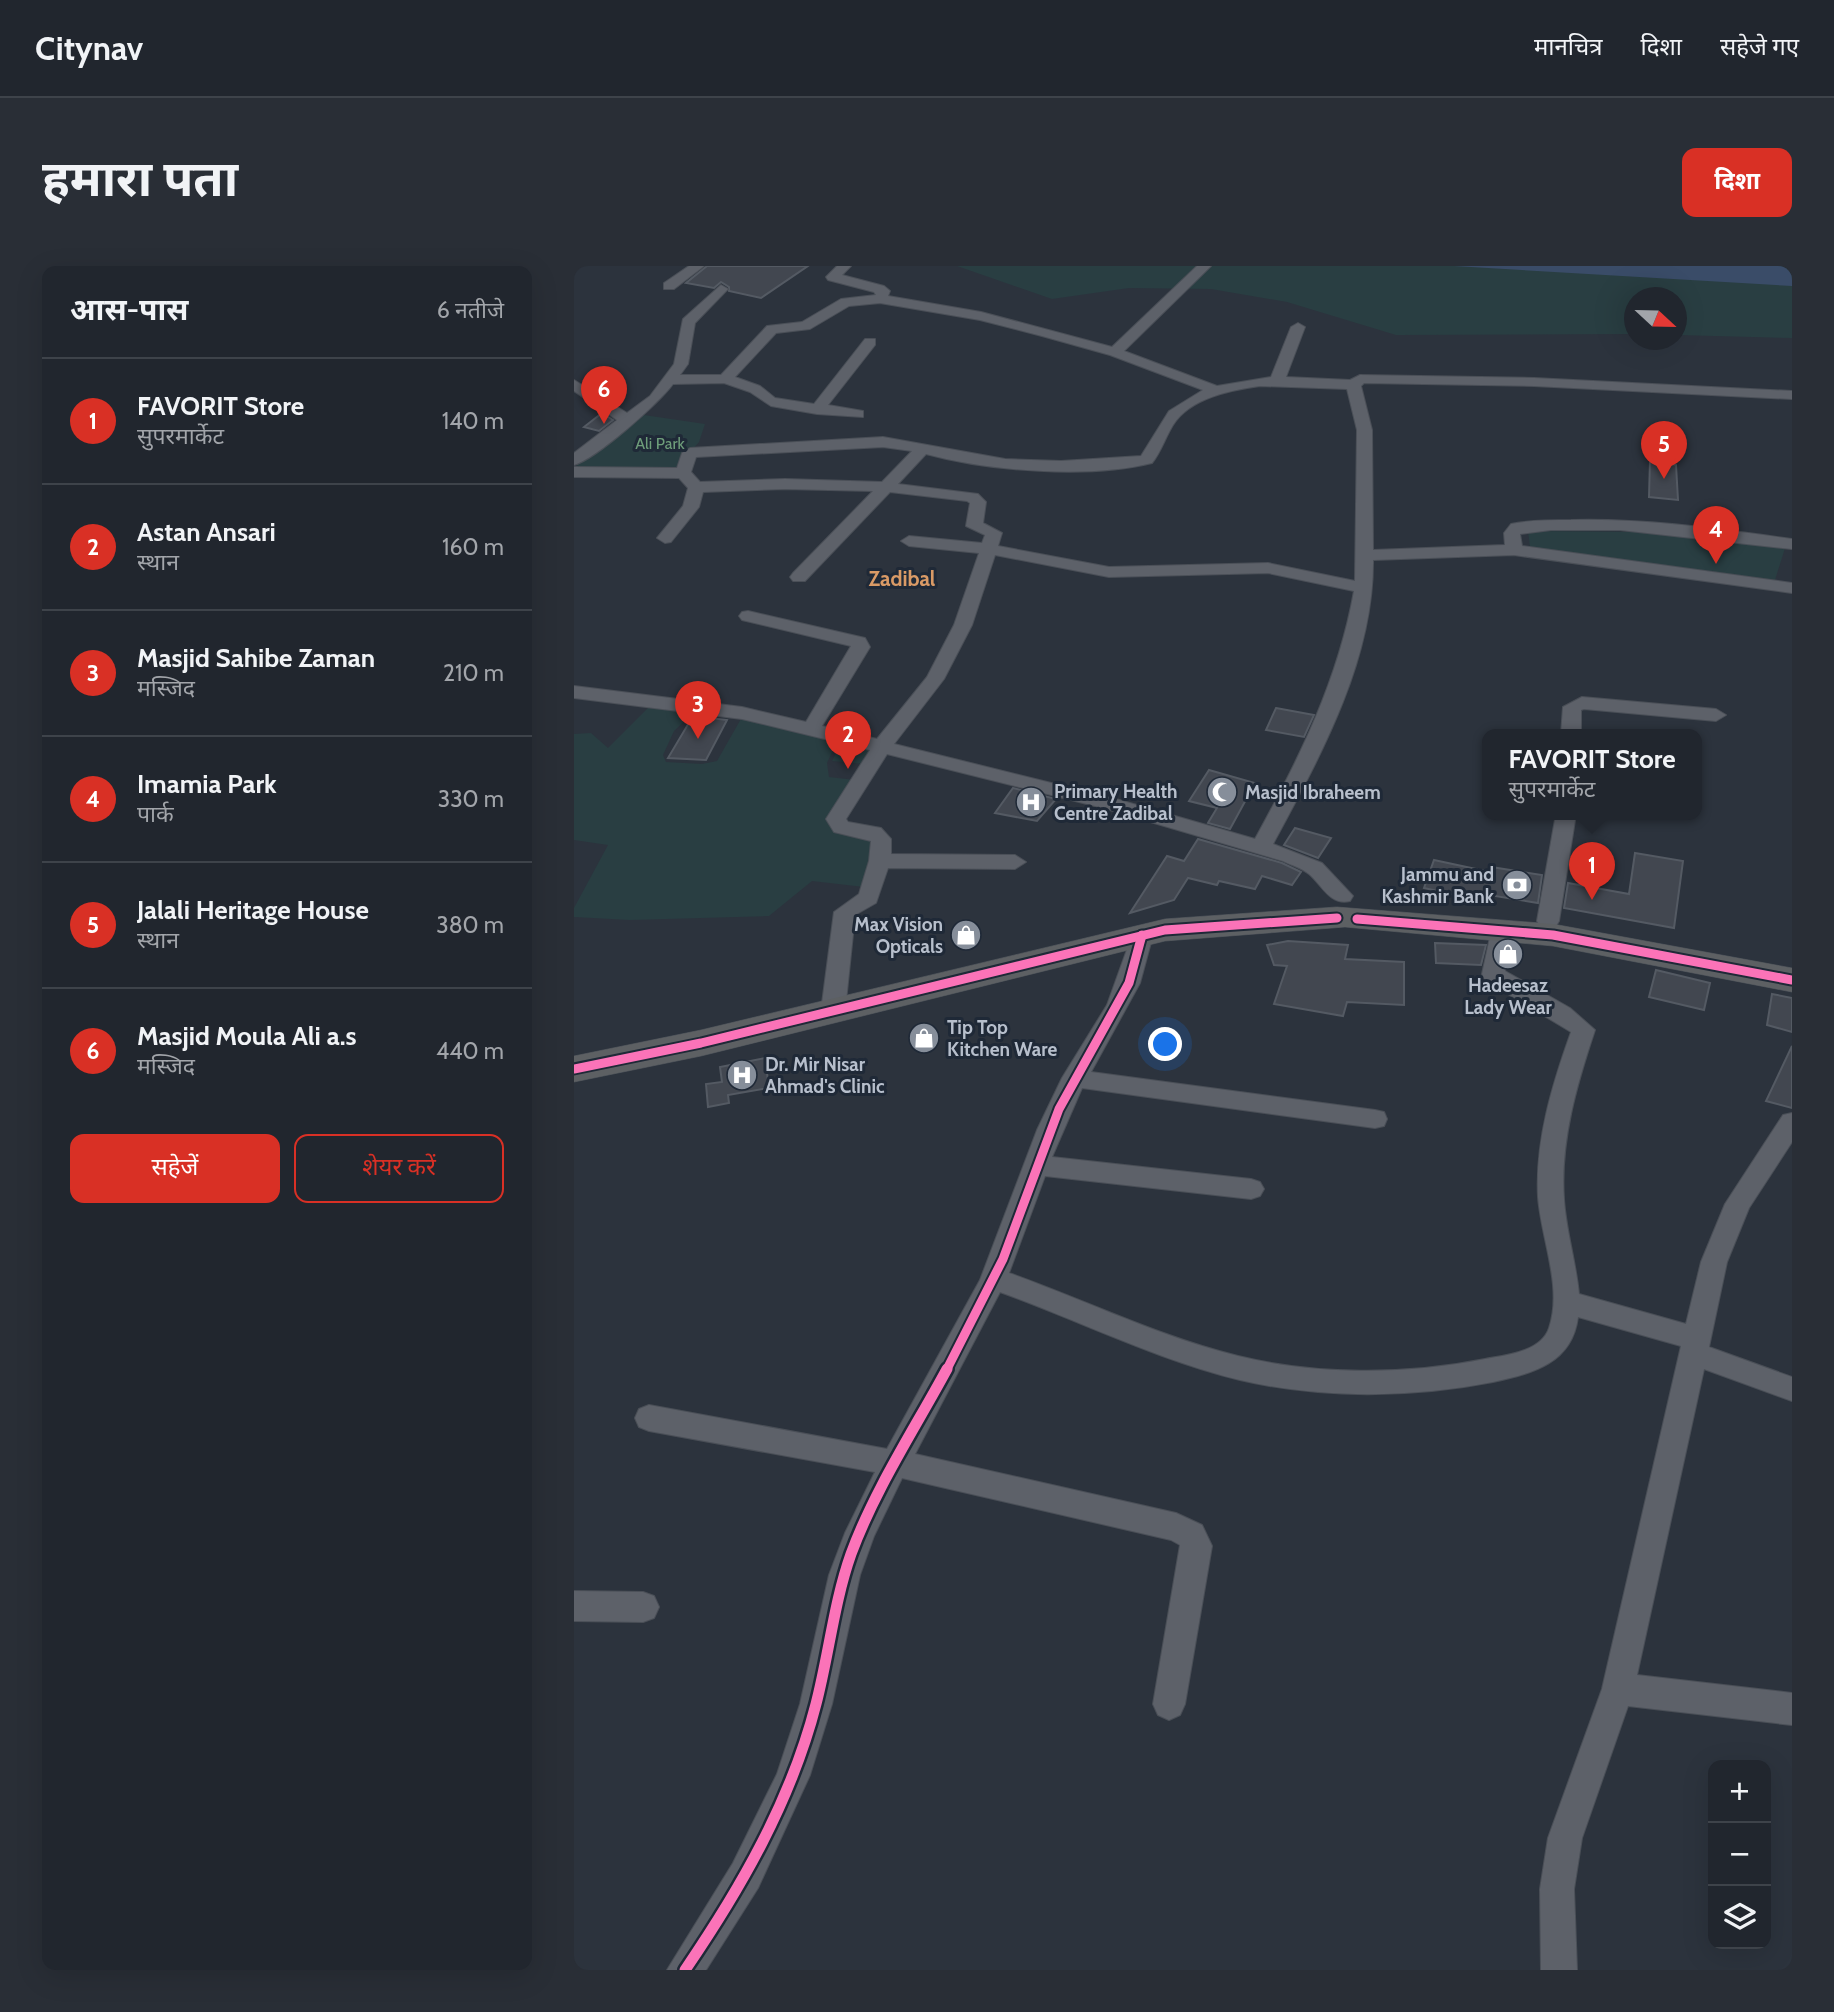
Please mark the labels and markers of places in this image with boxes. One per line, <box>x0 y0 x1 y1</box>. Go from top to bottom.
pin: 6 <box>581 366 627 424</box>
pin: 5 <box>1641 421 1687 479</box>
pin: 4 <box>1693 506 1739 564</box>
pin: 3 <box>675 681 721 739</box>
pin: 2 <box>825 711 871 769</box>
mosque icon: Masjid Ibraheem <box>1205 775 1239 809</box>
place label: Primary Health Centre Zadibal <box>1054 780 1177 825</box>
place label: Masjid Ibraheem <box>1245 781 1381 804</box>
hospital icon: Primary Health Centre Zadibal <box>1014 785 1048 819</box>
pin: 1 <box>1569 842 1615 900</box>
place label: Jammu and Kashmir Bank <box>1382 863 1495 908</box>
bank icon: Jammu and Kashmir Bank <box>1500 868 1534 902</box>
place label: Max Vision Opticals <box>854 913 943 958</box>
shop icon: Max Vision Opticals <box>949 918 983 952</box>
shop icon: Hadeesaz Lady Wear <box>1491 937 1525 971</box>
place label: Hadeesaz Lady Wear <box>1464 974 1552 1019</box>
place label: Tip Top Kitchen Ware <box>947 1016 1057 1061</box>
shop icon: Tip Top Kitchen Ware <box>907 1021 941 1055</box>
place label: Dr. Mir Nisar Ahmad's Clinic <box>765 1053 885 1098</box>
hospital icon: Dr. Mir Nisar Ahmad's Clinic <box>725 1058 759 1092</box>

